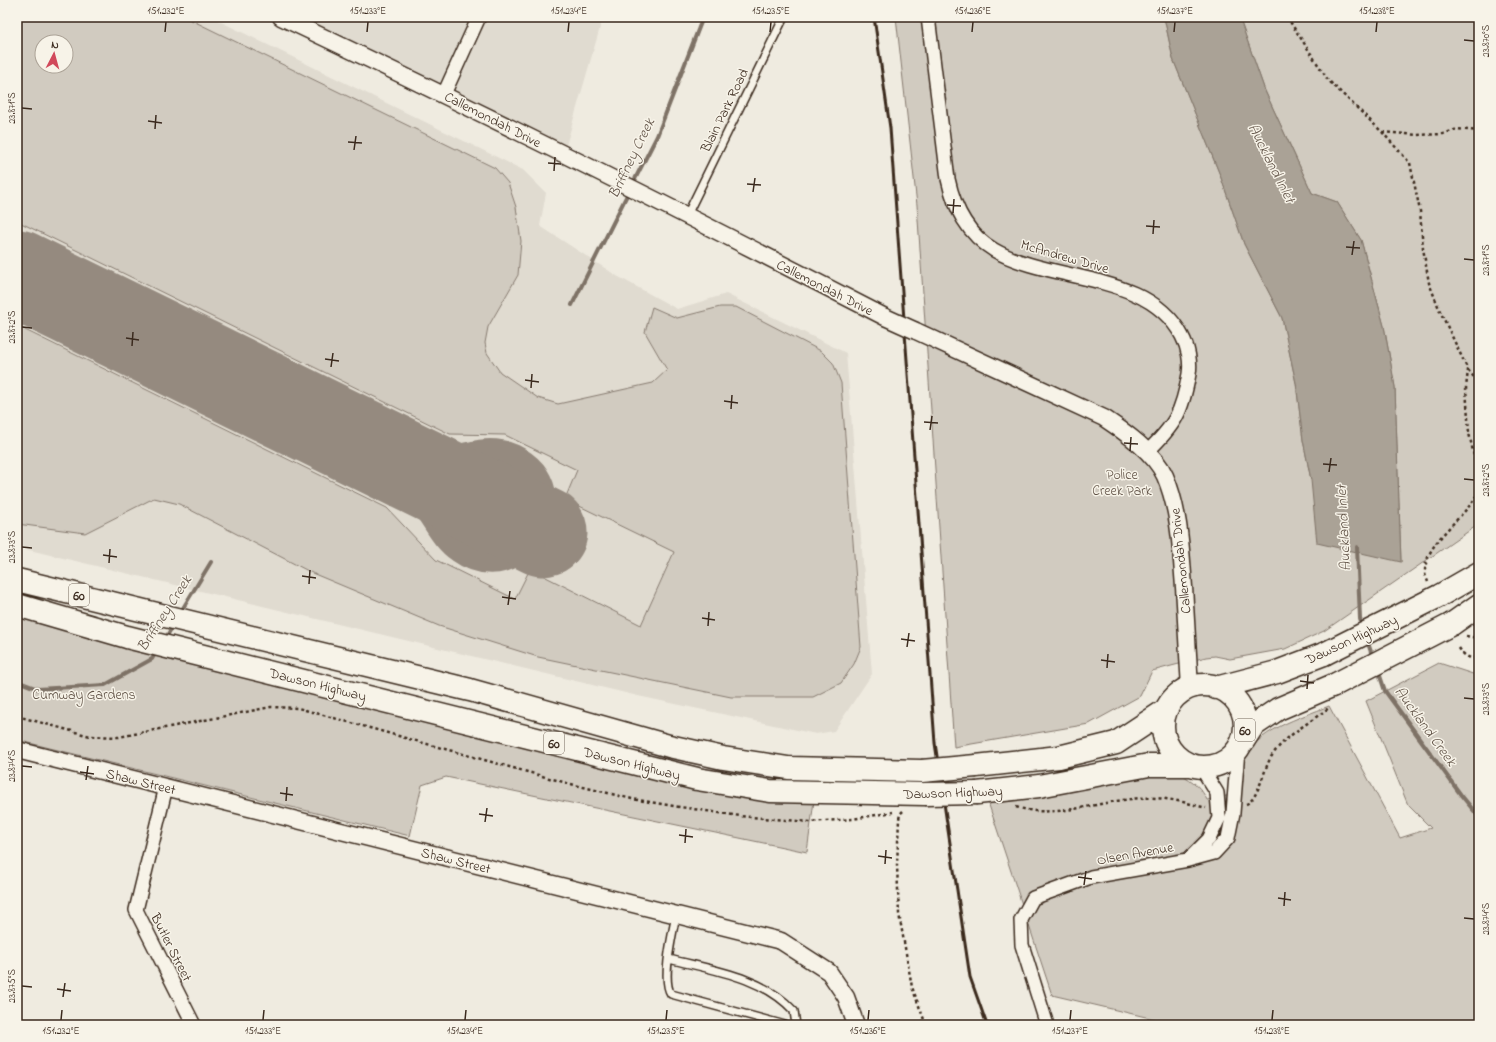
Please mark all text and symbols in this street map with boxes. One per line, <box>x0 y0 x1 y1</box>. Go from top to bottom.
text: 151.232°E <box>148 4 184 19</box>
text: 151.233°E <box>350 4 386 19</box>
text: 151.234°E <box>551 4 587 19</box>
text: 151.235°E <box>752 4 790 19</box>
text: 151.236°E <box>955 4 991 19</box>
text: 151.237°E <box>1157 4 1193 19</box>
text: 151.238°E <box>1359 4 1395 19</box>
text: 23.870°S <box>1479 24 1494 57</box>
north arrow <box>34 34 74 74</box>
text: N <box>50 37 59 53</box>
street label: Blain Park Road <box>696 65 755 157</box>
street label: Callemondah Drive <box>440 87 545 154</box>
text: 23.871°S <box>5 92 20 124</box>
water label: Briffney Creek <box>603 113 662 203</box>
water label: Auckland Inlet <box>1242 120 1301 209</box>
street label: McAndrew Drive <box>1018 235 1112 280</box>
text: 23.871°S <box>1479 244 1494 276</box>
street label: Callemondah Drive <box>772 255 877 322</box>
text: 23.872°S <box>5 310 20 344</box>
text: 23.872°S <box>1479 463 1494 497</box>
park label: Police Creek Park <box>1092 465 1153 502</box>
water label: Auckland Inlet <box>1331 482 1357 572</box>
street label: Callemondah Drive <box>1165 506 1197 615</box>
text: 23.873°S <box>5 530 20 563</box>
water label: Briffney Creek <box>132 570 199 657</box>
road number: 60 <box>69 584 89 606</box>
street label: Dawson Highway <box>1301 610 1402 672</box>
street label: Dawson Highway <box>266 663 369 709</box>
water label: Auckland Creek <box>1389 682 1463 772</box>
text: 23.873°S <box>1479 682 1494 715</box>
park label: Cumway Gardens <box>32 685 136 707</box>
road number: 60 <box>1235 719 1255 741</box>
road number: 60 <box>544 732 564 754</box>
street label: Dawson Highway <box>580 742 683 788</box>
text: 23.874°S <box>5 749 20 782</box>
street label: Shaw Street <box>104 764 178 801</box>
street label: Dawson Highway <box>902 781 1003 807</box>
street label: Olsen Avenue <box>1095 837 1176 872</box>
street label: Shaw Street <box>419 843 493 880</box>
text: 23.874°S <box>1479 902 1494 935</box>
street label: Butler Street <box>144 909 197 986</box>
text: 23.875°S <box>5 969 20 1003</box>
text: 151.232°E <box>43 1024 79 1039</box>
text: 151.233°E <box>245 1024 281 1039</box>
text: 151.234°E <box>447 1024 483 1039</box>
text: 151.235°E <box>647 1024 685 1039</box>
text: 151.236°E <box>850 1024 886 1039</box>
text: 151.237°E <box>1052 1024 1088 1039</box>
text: 151.238°E <box>1254 1024 1290 1039</box>

